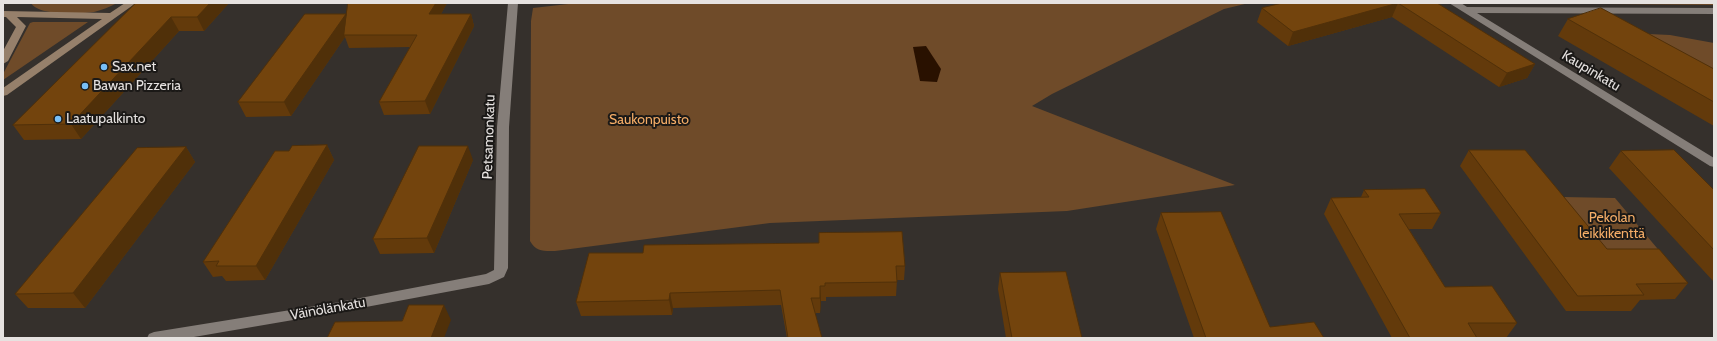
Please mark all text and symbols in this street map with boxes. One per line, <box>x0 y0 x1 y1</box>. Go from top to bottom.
street label: Kaupinkatu <box>1559 47 1623 95</box>
place label: Sax.net <box>112 59 156 75</box>
marker: Sax.net <box>99 62 109 72</box>
place label: Bawan Pizzeria <box>93 78 181 94</box>
marker: Bawan Pizzeria <box>80 81 90 91</box>
street label: Petsamonkatu <box>479 94 499 180</box>
place label: Laatupalkinto <box>66 111 146 127</box>
park label: Saukonpuisto <box>609 112 689 128</box>
marker: Laatupalkinto <box>53 114 63 124</box>
park label: Pekolan leikkikenttä <box>1579 210 1645 242</box>
street label: Väinölänkatu <box>289 294 367 324</box>

